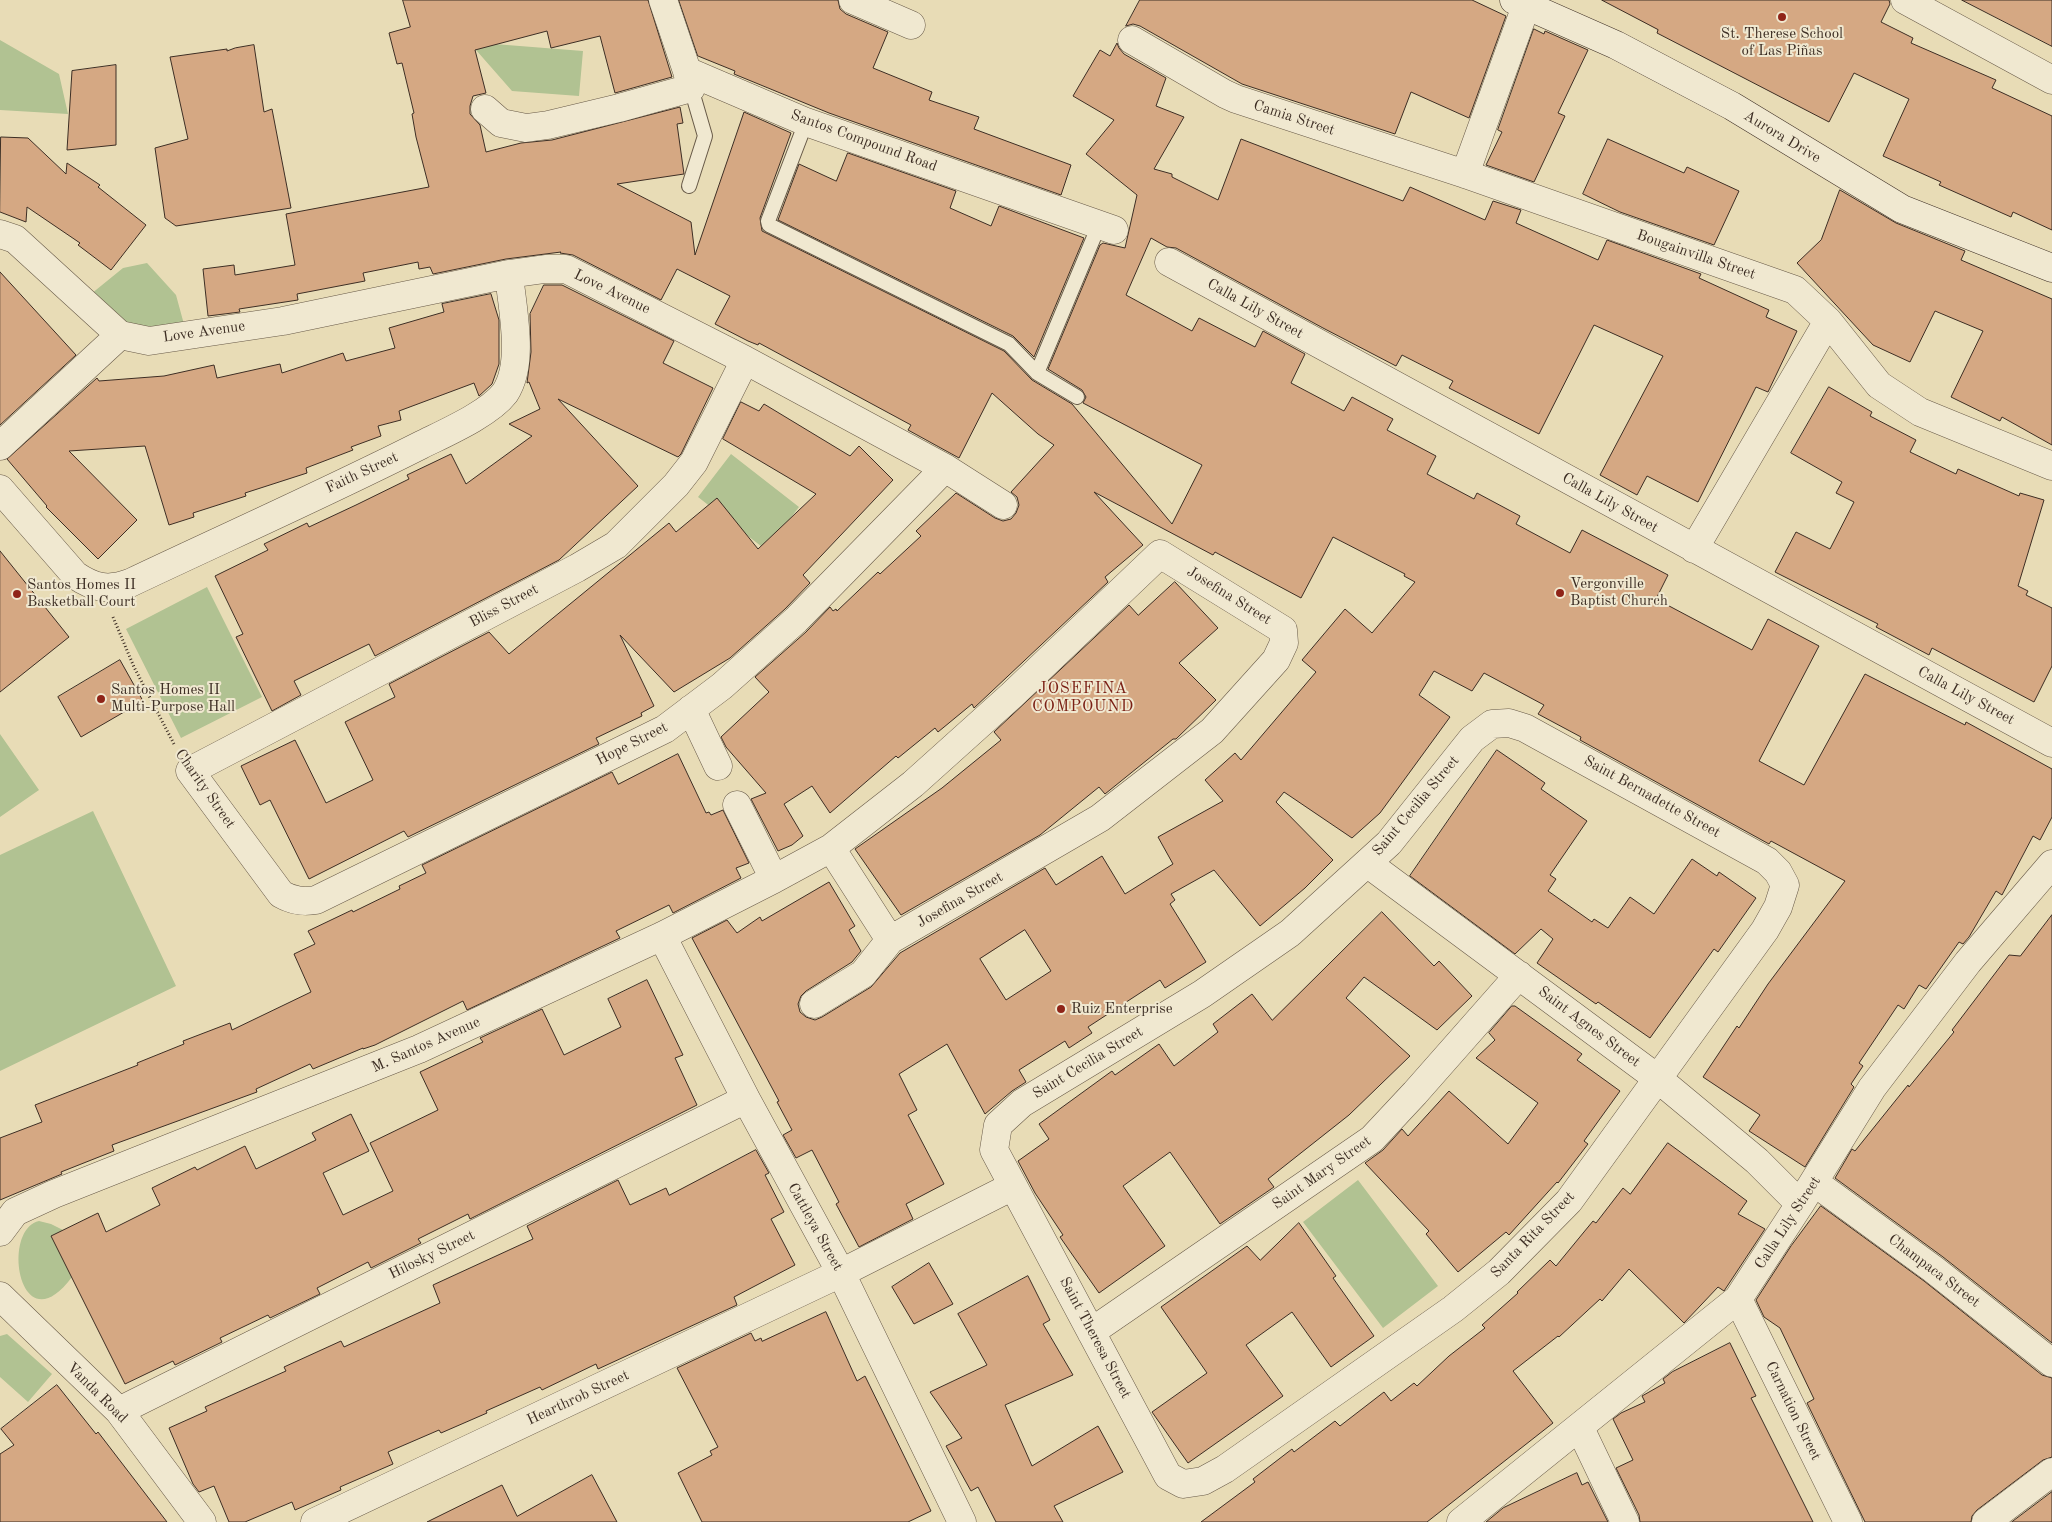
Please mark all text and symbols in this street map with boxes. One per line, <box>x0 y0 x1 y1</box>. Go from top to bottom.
marker: St. Therese School of Las Piñas <box>1776 11 1788 23</box>
place label: St. Therese School of Las Piñas <box>1721 25 1843 60</box>
street label: Camia Street <box>1251 96 1337 140</box>
street label: Santos Compound Road <box>788 106 940 176</box>
street label: Aurora Drive <box>1740 107 1824 167</box>
street label: Bougainvilla Street <box>1634 226 1758 284</box>
street label: Love Avenue <box>571 266 653 318</box>
street label: Calla Lily Street <box>1204 275 1306 343</box>
street label: Love Avenue <box>162 317 246 347</box>
street label: Faith Street <box>323 448 401 498</box>
street label: Calla Lily Street <box>1559 469 1661 537</box>
street label: Josefina Street <box>1183 563 1275 629</box>
place label: Vergonville Baptist Church <box>1570 575 1668 610</box>
place label: Santos Homes II Basketball Court <box>27 576 136 611</box>
street label: Bliss Street <box>466 580 542 632</box>
marker: Vergonville Baptist Church <box>1554 587 1566 599</box>
marker: Santos Homes II Basketball Court <box>11 588 23 600</box>
street label: Calla Lily Street <box>1914 663 2018 729</box>
district label: JOSEFINA COMPOUND <box>1031 679 1135 717</box>
place label: Santos Homes II Multi-Purpose Hall <box>111 681 235 716</box>
marker: Santos Homes II Multi-Purpose Hall <box>95 693 107 705</box>
street label: Hope Street <box>593 718 671 770</box>
street label: Charity Street <box>171 746 239 832</box>
street label: Saint Cecilia Street <box>1369 752 1463 860</box>
street label: Saint Bernadette Street <box>1581 752 1723 842</box>
street label: Josefina Street <box>914 868 1006 932</box>
street label: Saint Agnes Street <box>1534 983 1644 1071</box>
place label: Ruiz Enterprise <box>1071 1000 1173 1018</box>
marker: Ruiz Enterprise <box>1055 1003 1067 1015</box>
street label: M. Santos Avenue <box>369 1013 483 1077</box>
street label: Saint Cecilia Street <box>1030 1023 1146 1103</box>
street label: Saint Mary Street <box>1269 1132 1375 1214</box>
street label: Calla Lily Street <box>1751 1173 1825 1273</box>
street label: Cattleya Street <box>783 1180 847 1274</box>
street label: Santa Rita Street <box>1487 1188 1579 1282</box>
street label: Hilosky Street <box>386 1226 478 1284</box>
street label: Champaca Street <box>1884 1231 1984 1311</box>
street label: Saint Theresa Street <box>1055 1274 1135 1402</box>
street label: Vanda Road <box>63 1359 131 1427</box>
street label: Carnation Street <box>1761 1359 1825 1463</box>
street label: Hearthrob Street <box>524 1366 632 1430</box>

